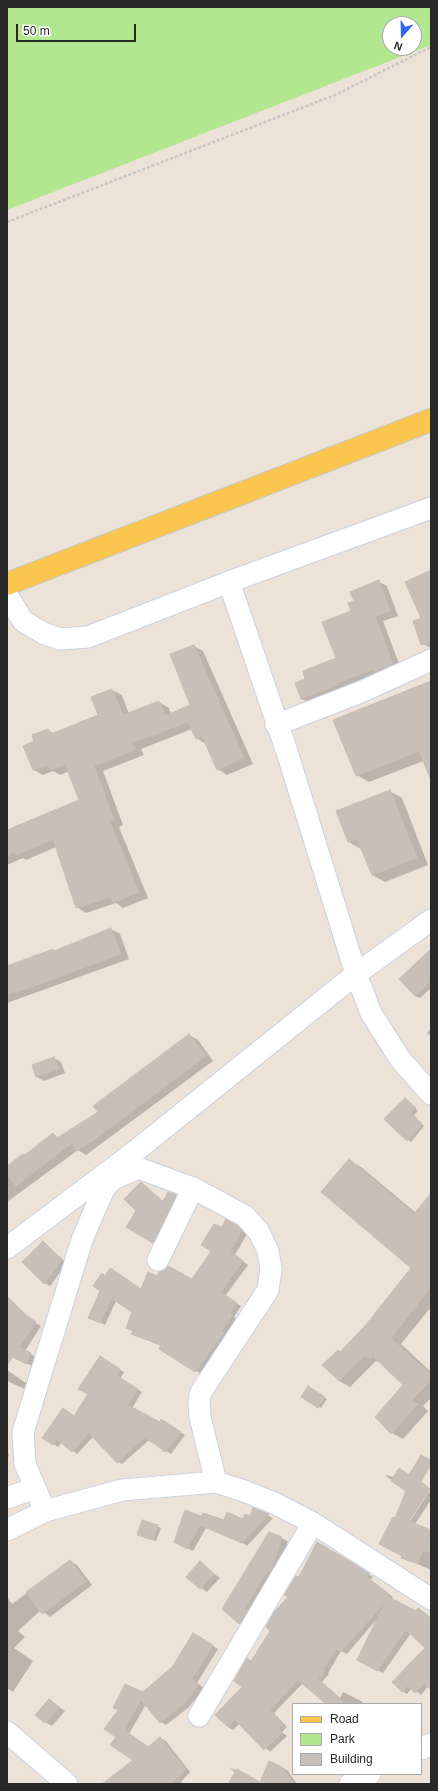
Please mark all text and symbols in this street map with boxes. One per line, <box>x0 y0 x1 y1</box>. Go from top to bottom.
scale bar <box>18 16 138 42</box>
north arrow <box>382 16 422 56</box>
text: 50 m <box>23 24 50 38</box>
text: N <box>392 39 404 53</box>
legend <box>292 1703 422 1775</box>
text: Road <box>330 1712 359 1726</box>
text: Park <box>330 1732 355 1746</box>
text: Building <box>330 1752 373 1766</box>

